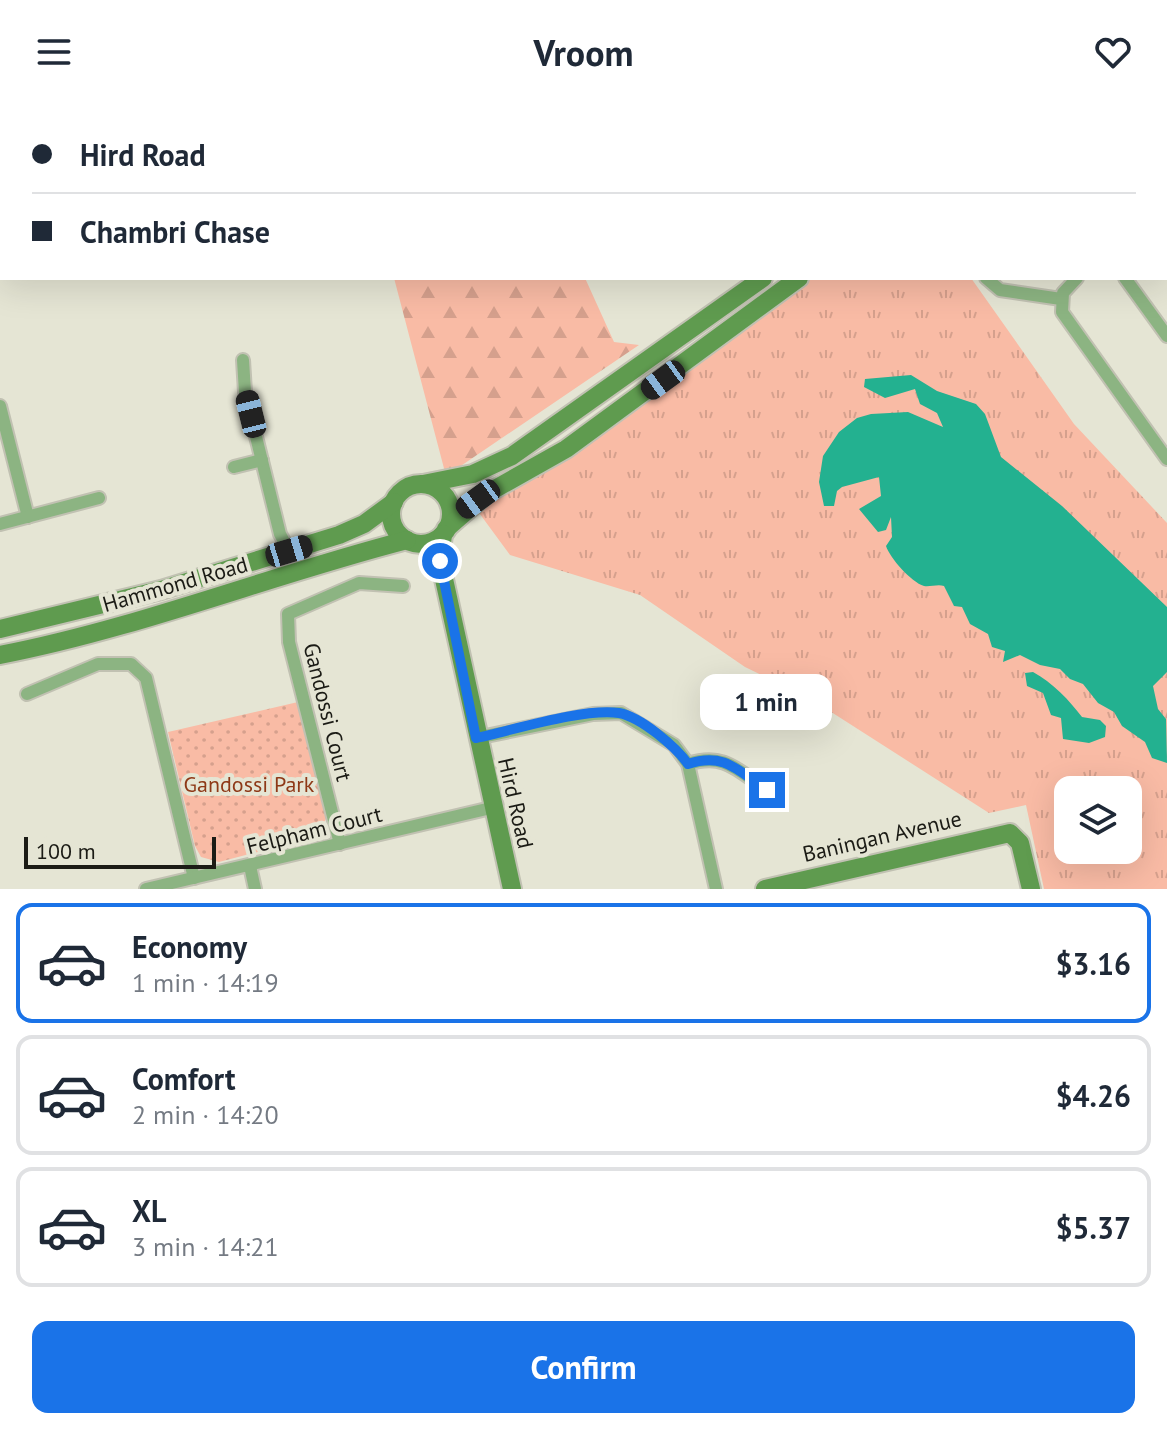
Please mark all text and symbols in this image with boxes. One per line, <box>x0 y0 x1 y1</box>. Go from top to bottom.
text: Vroom <box>534 29 633 76</box>
icon: menu <box>32 30 76 74</box>
icon: heart <box>1091 30 1135 74</box>
text: Hird Road <box>80 135 206 174</box>
text: Chambri Chase <box>80 212 270 251</box>
car <box>637 356 689 404</box>
car <box>234 388 268 440</box>
car <box>452 475 504 523</box>
car <box>263 533 315 569</box>
route start <box>422 543 458 579</box>
street label: Hammond Road <box>99 550 251 618</box>
street label: Gandossi Court <box>297 640 359 784</box>
callout: 1 min <box>701 674 833 730</box>
text: 1 min <box>734 685 798 718</box>
street label: Hird Road <box>492 755 540 851</box>
park label: Gandossi Park <box>184 770 315 798</box>
route end <box>749 772 785 808</box>
map controls <box>1054 776 1142 864</box>
button: layers <box>1054 776 1142 864</box>
street label: Felpham Court <box>243 800 385 860</box>
street label: Baningan Avenue <box>800 804 964 868</box>
scale bar <box>24 833 216 869</box>
text: 100 m <box>36 837 96 865</box>
icon: car <box>36 927 108 999</box>
text: Economy <box>132 927 247 966</box>
text: $3.16 <box>1056 944 1131 983</box>
text: 1 min · 14:19 <box>132 966 279 999</box>
icon: car <box>36 1059 108 1131</box>
text: Comfort <box>132 1059 235 1098</box>
text: $4.26 <box>1056 1076 1131 1115</box>
text: 2 min · 14:20 <box>132 1098 279 1131</box>
icon: car <box>36 1191 108 1263</box>
text: XL <box>132 1191 166 1230</box>
text: $5.37 <box>1056 1208 1131 1247</box>
text: 3 min · 14:21 <box>132 1230 279 1263</box>
button: Confirm <box>32 1321 1135 1413</box>

